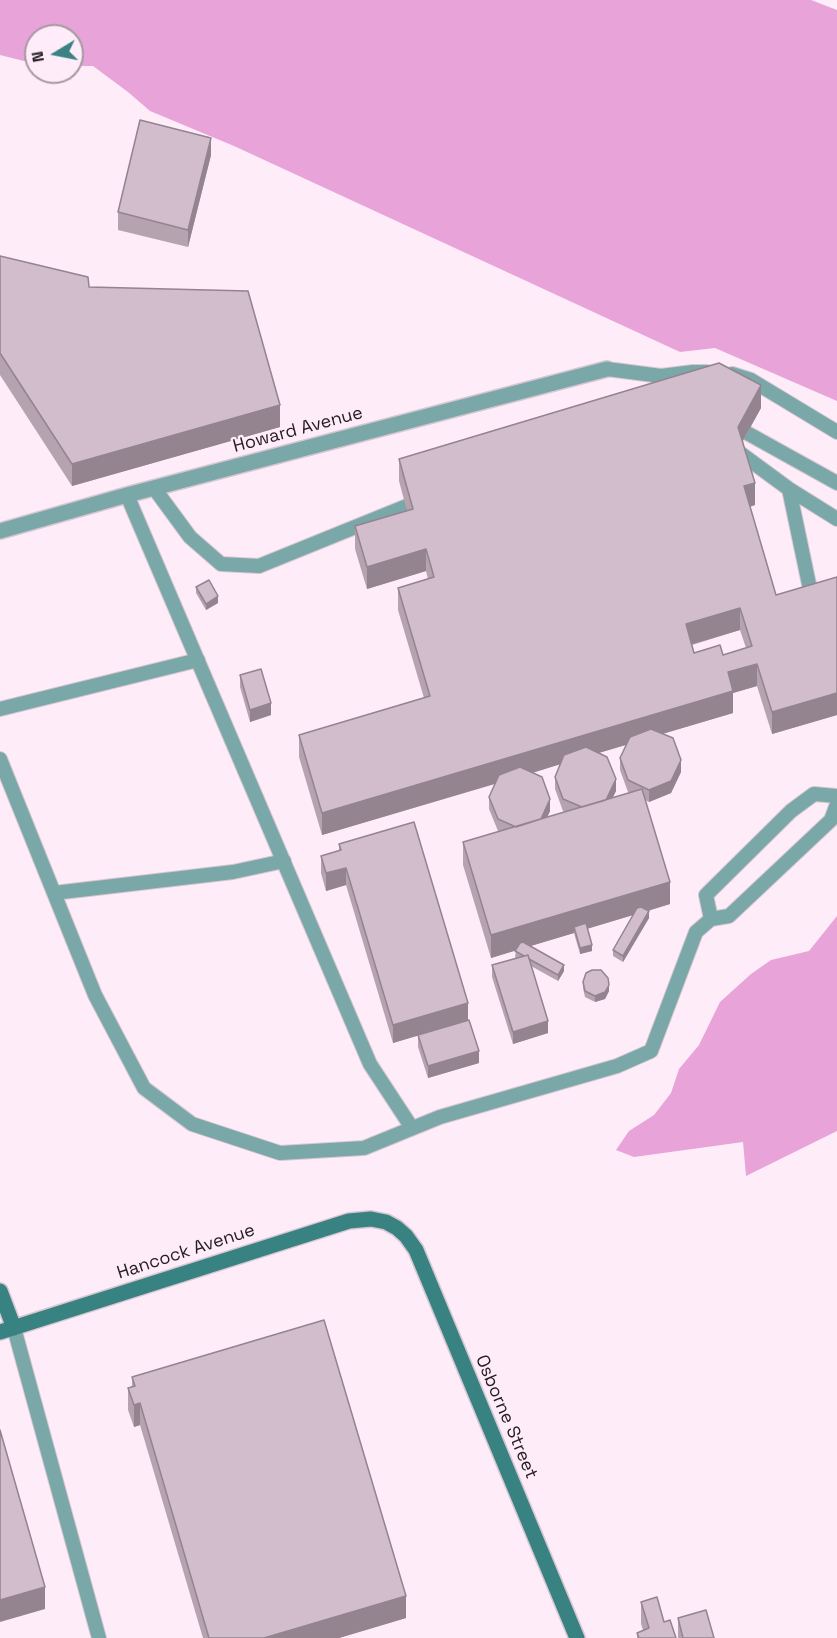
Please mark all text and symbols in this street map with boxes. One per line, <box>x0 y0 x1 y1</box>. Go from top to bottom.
north arrow <box>24 24 84 84</box>
text: N <box>26 50 49 64</box>
street label: Howard Avenue <box>231 402 365 458</box>
street label: Hancock Avenue <box>114 1220 258 1284</box>
street label: Osborne Street <box>470 1352 542 1482</box>

